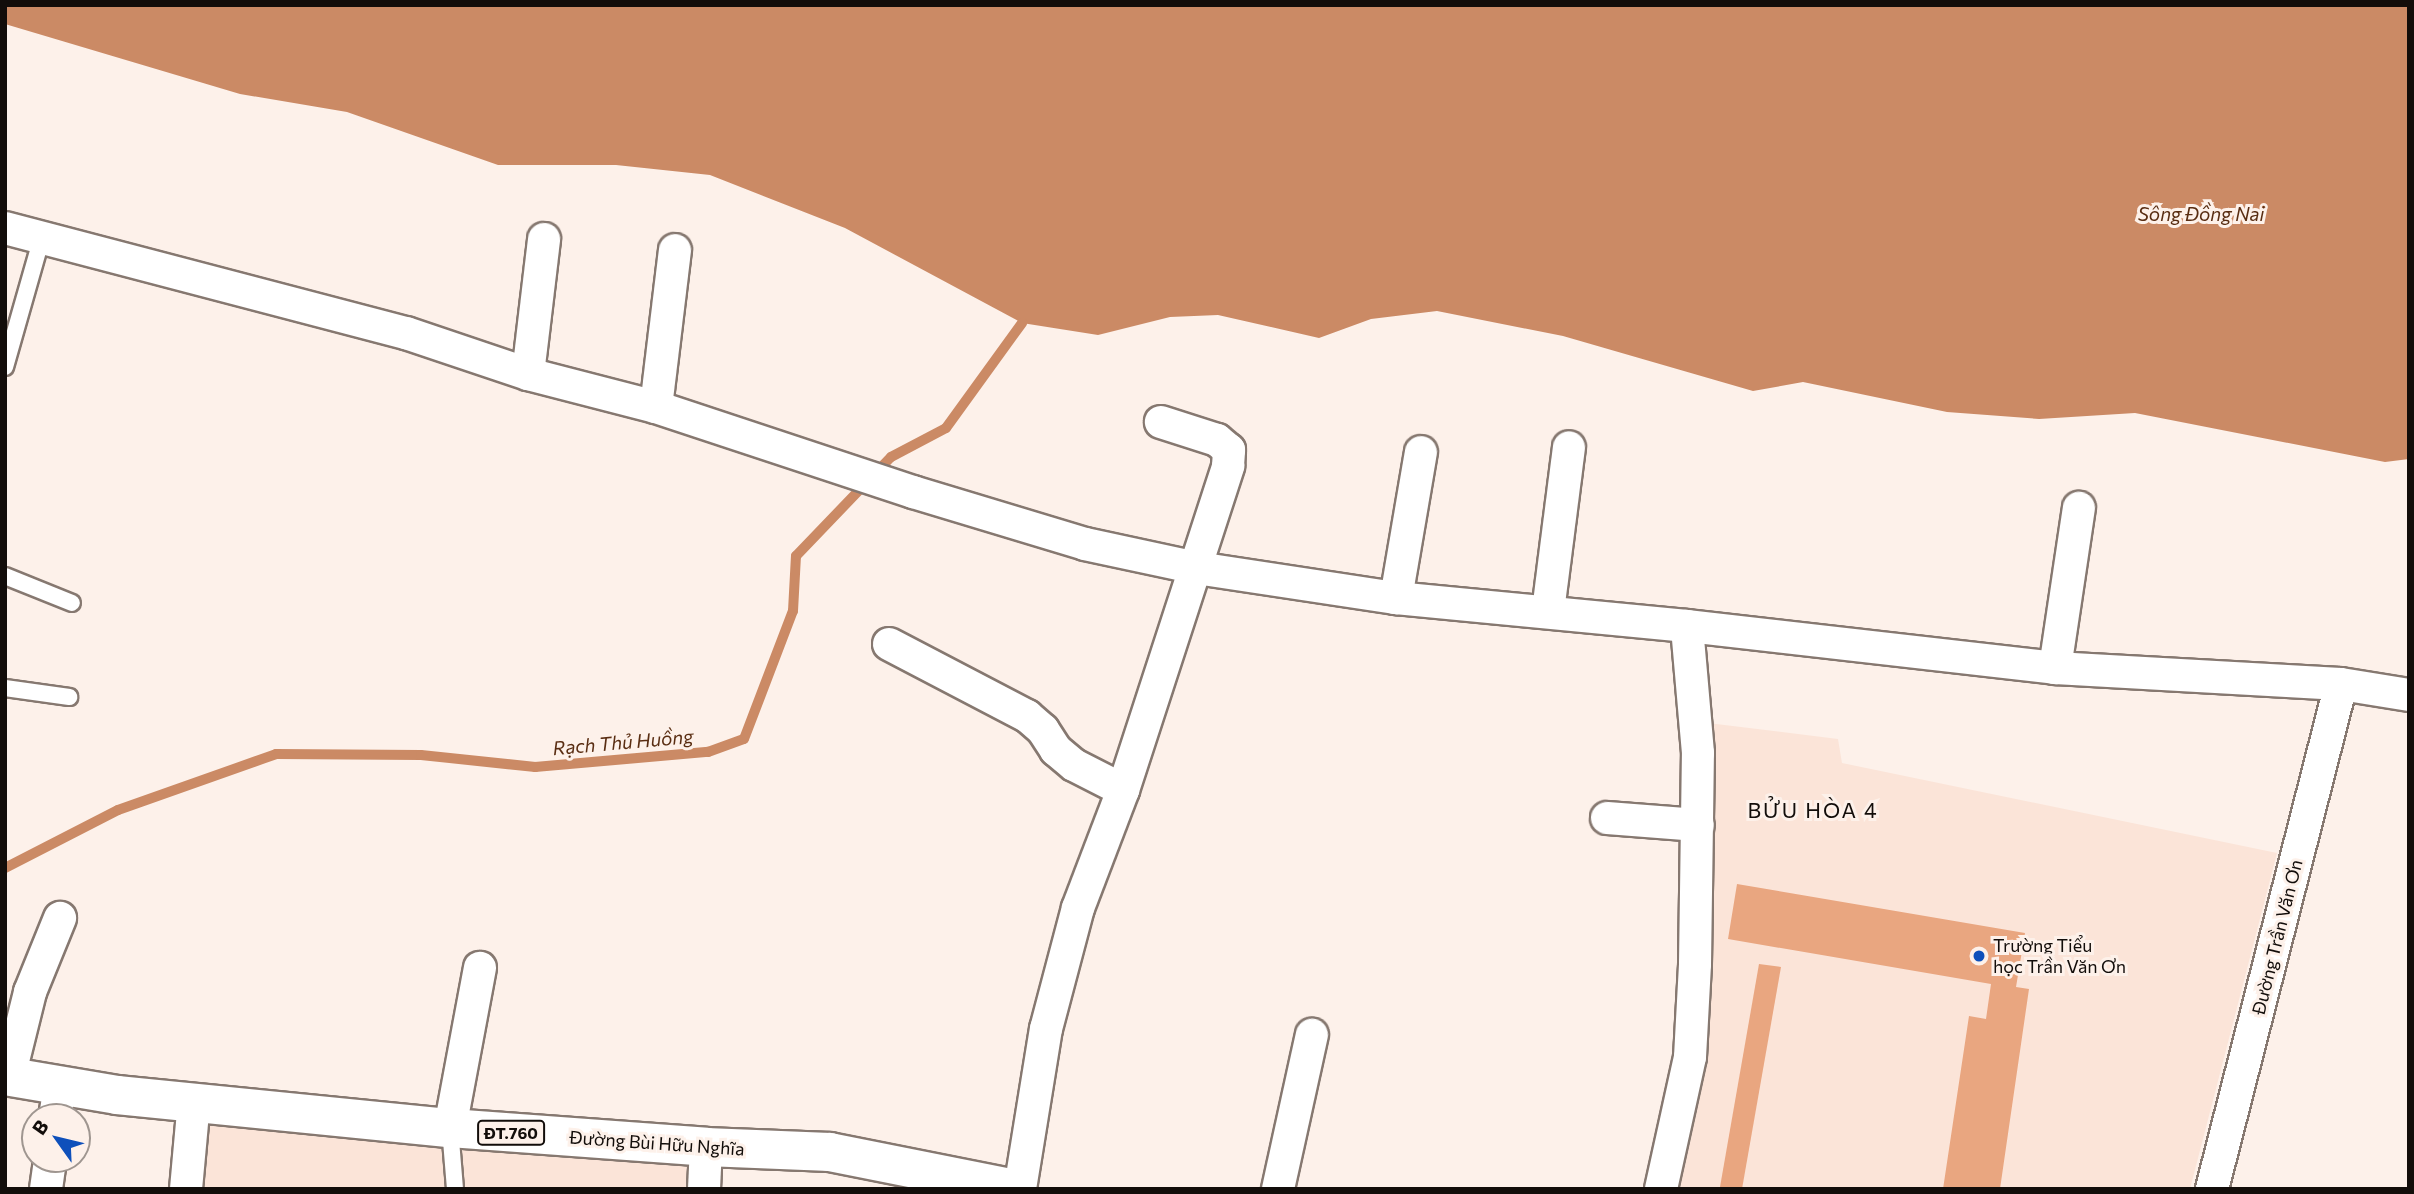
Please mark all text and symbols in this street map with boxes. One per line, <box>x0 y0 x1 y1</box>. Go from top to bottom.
water label: Sông Đồng Nai <box>2138 203 2264 225</box>
water label: Rạch Thủ Huồng <box>552 724 694 760</box>
district label: BỬU HÒA 4 <box>1749 797 1877 823</box>
street label: Đường Trần Văn Ơn <box>2247 857 2307 1017</box>
place label: Trường Tiểu học Trần Văn Ơn <box>1993 935 2126 978</box>
marker: Trường Tiểu học Trần Văn Ơn <box>1971 948 1987 964</box>
north arrow <box>21 1103 91 1173</box>
text: B <box>27 1115 53 1139</box>
road number: ĐT.760 <box>476 1120 546 1146</box>
street label: Đường Bùi Hữu Nghĩa <box>569 1126 745 1160</box>

